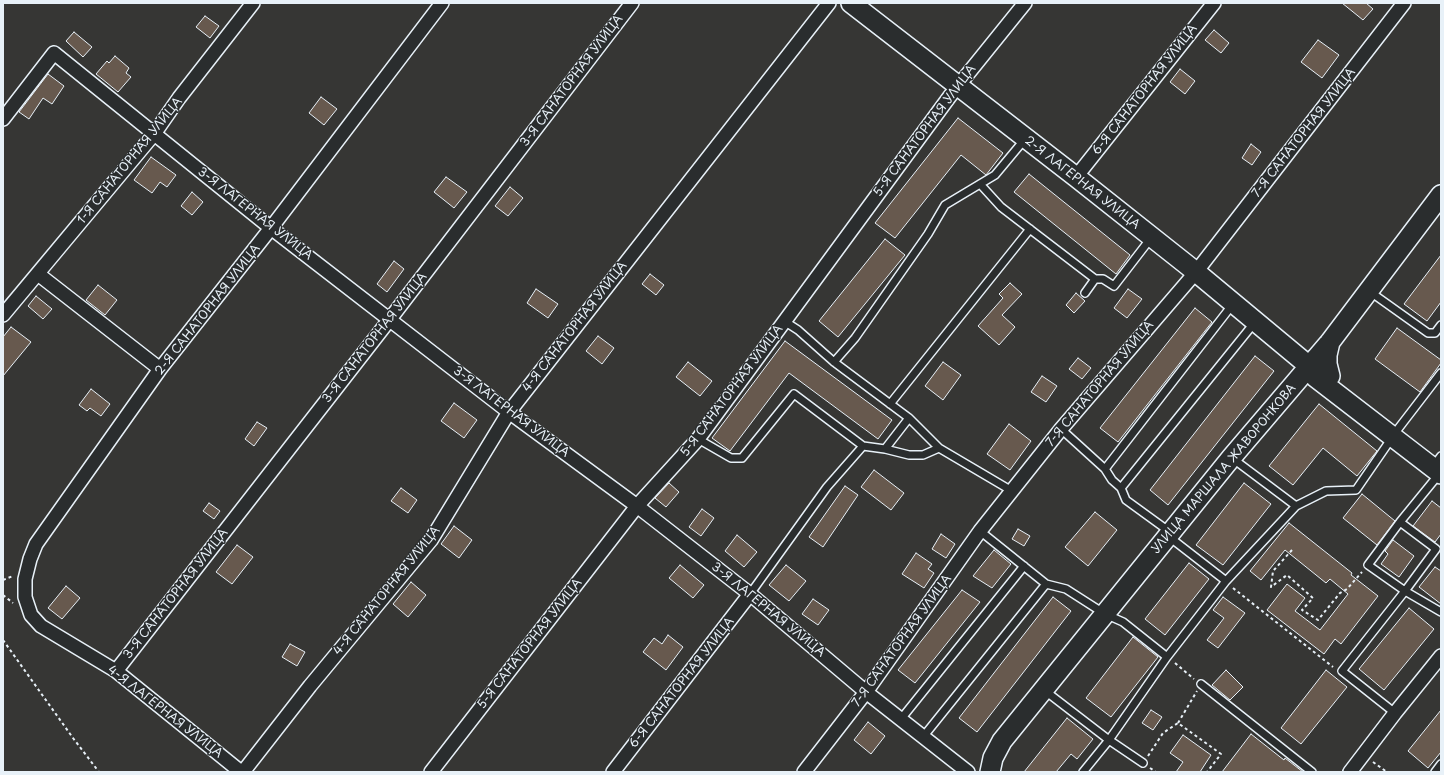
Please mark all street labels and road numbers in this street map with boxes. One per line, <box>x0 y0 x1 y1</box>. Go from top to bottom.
street label: 3-Я САНАТОРНАЯ УЛИЦА <box>518 12 626 150</box>
street label: 6-Я САНАТОРНАЯ УЛИЦА <box>1090 22 1200 158</box>
street label: 5-Я САНАТОРНАЯ УЛИЦА <box>871 62 979 200</box>
street label: 7-Я САНАТОРНАЯ УЛИЦА <box>1249 66 1359 200</box>
street label: 1-Я САНАТОРНАЯ УЛИЦА <box>74 95 186 227</box>
street label: 2-Я ЛАГЕРНАЯ УЛИЦА <box>1022 134 1142 232</box>
street label: 3-Я ЛАГЕРНАЯ УЛИЦА <box>195 165 315 263</box>
street label: 2-Я САНАТОРНАЯ УЛИЦА <box>153 242 263 378</box>
street label: 4-Я САНАТОРНАЯ УЛИЦА <box>520 259 630 395</box>
street label: 3-Я САНАТОРНАЯ УЛИЦА <box>320 270 430 406</box>
street label: 7-Я САНАТОРНАЯ УЛИЦА <box>1043 318 1157 450</box>
street label: 5-Я САНАТОРНАЯ УЛИЦА <box>678 322 786 460</box>
street label: 3-Я ЛАГЕРНАЯ УЛИЦА <box>450 364 572 460</box>
street label: УЛИЦА МАРШАЛА ЖАВОРОНКОВА <box>1149 381 1299 557</box>
street label: 4-Я САНАТОРНАЯ УЛИЦА <box>331 524 443 658</box>
street label: 3-Я САНАТОРНАЯ УЛИЦА <box>121 526 231 662</box>
street label: 3-Я ЛАГЕРНАЯ УЛИЦА <box>708 560 828 660</box>
street label: 7-Я САНАТОРНАЯ УЛИЦА <box>849 572 955 710</box>
street label: 5-Я САНАТОРНАЯ УЛИЦА <box>475 576 585 712</box>
street label: 6-Я САНАТОРНАЯ УЛИЦА <box>627 615 737 751</box>
street label: 4-Я ЛАГЕРНАЯ УЛИЦА <box>105 663 225 761</box>

